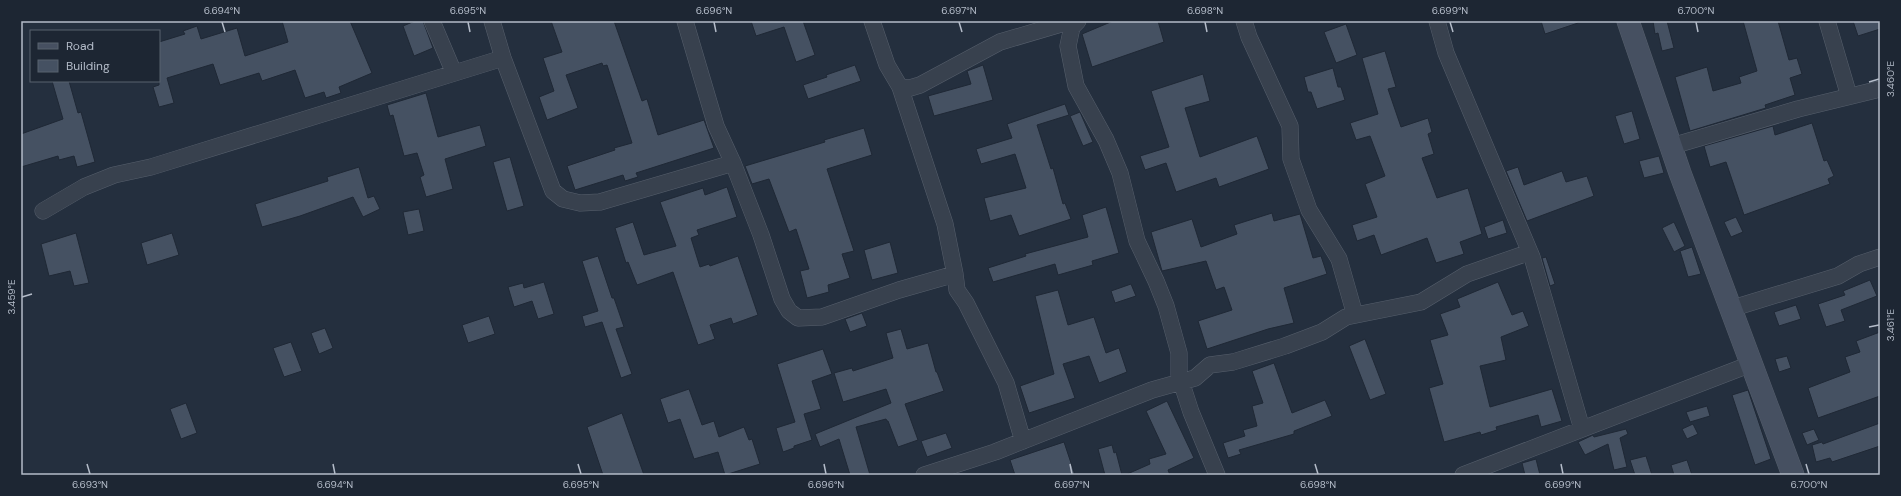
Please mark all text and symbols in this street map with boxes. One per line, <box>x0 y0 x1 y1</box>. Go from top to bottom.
text: 6.694°N <box>204 4 240 17</box>
text: 6.695°N <box>450 4 486 17</box>
text: 6.696°N <box>696 4 732 17</box>
text: 6.697°N <box>941 4 977 17</box>
text: 6.698°N <box>1187 4 1223 17</box>
text: 6.699°N <box>1432 4 1468 17</box>
text: 6.700°N <box>1678 4 1714 17</box>
legend <box>30 30 160 82</box>
text: Road <box>66 38 94 54</box>
text: Building <box>66 58 110 74</box>
text: 3.460°E <box>1884 61 1897 97</box>
text: 3.459°E <box>5 279 18 315</box>
text: 3.461°E <box>1884 308 1897 341</box>
text: 6.693°N <box>72 478 108 491</box>
text: 6.694°N <box>317 478 353 491</box>
text: 6.695°N <box>563 478 599 491</box>
text: 6.696°N <box>808 478 844 491</box>
text: 6.697°N <box>1054 478 1090 491</box>
text: 6.698°N <box>1300 478 1336 491</box>
text: 6.699°N <box>1545 478 1581 491</box>
text: 6.700°N <box>1791 478 1827 491</box>

